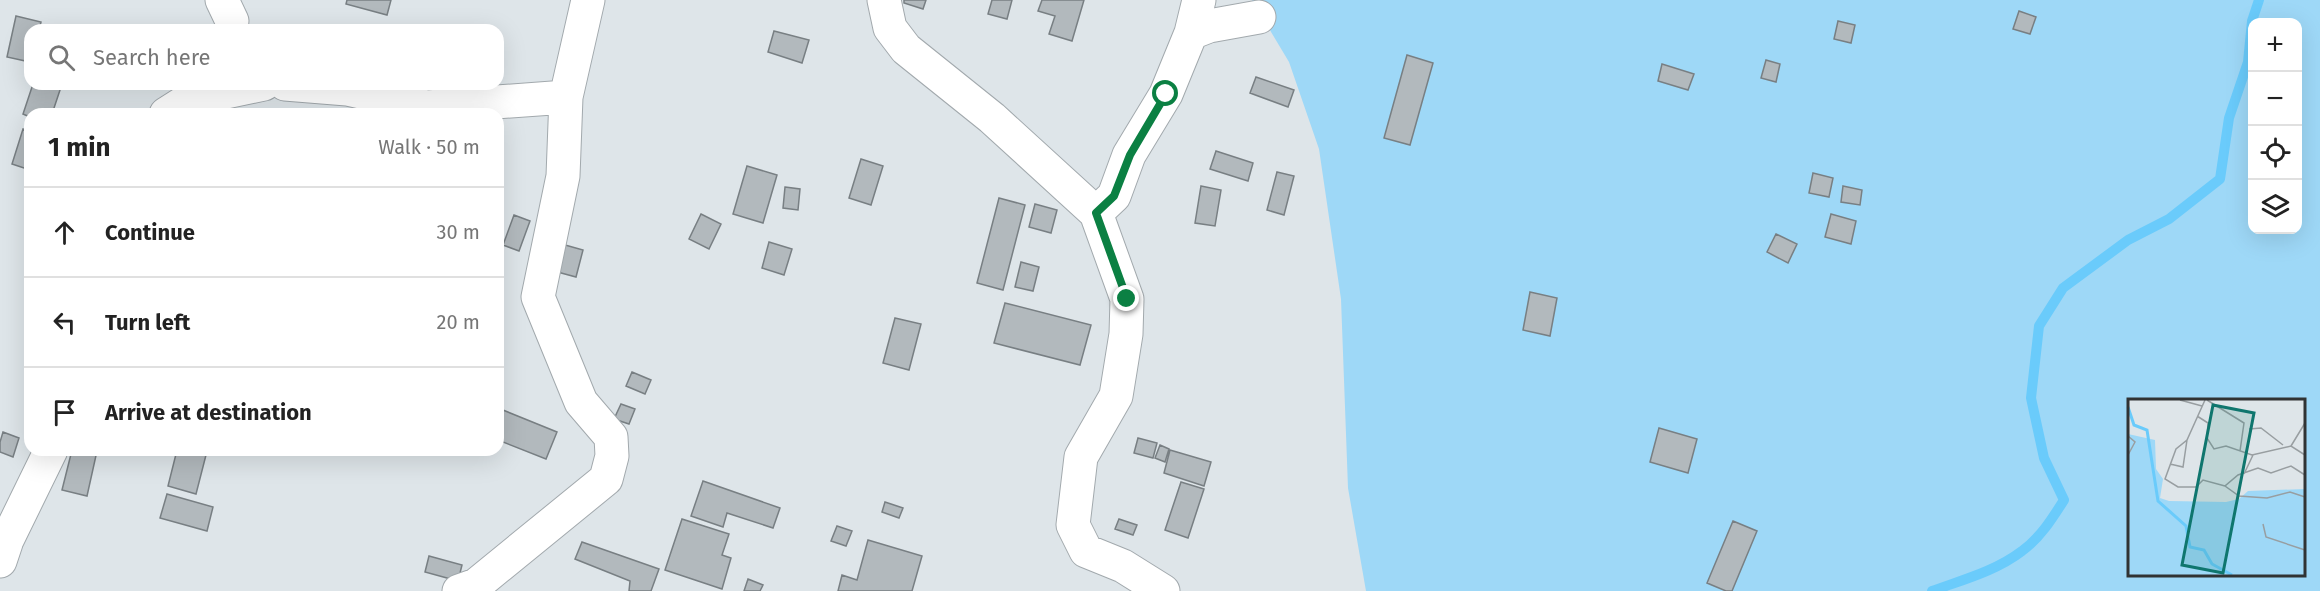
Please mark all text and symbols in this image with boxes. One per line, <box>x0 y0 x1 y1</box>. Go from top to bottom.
map controls <box>2248 18 2302 234</box>
button: + <box>2248 18 2302 72</box>
search box <box>24 24 504 90</box>
icon: search <box>45 41 78 74</box>
text: Search here <box>93 44 211 71</box>
button: − <box>2248 72 2302 126</box>
route start <box>1152 80 1178 106</box>
button: locate <box>2248 126 2302 180</box>
text: 1 min <box>48 132 111 163</box>
text: Walk · 50 m <box>378 135 480 159</box>
button: layers <box>2248 180 2302 234</box>
icon: ahead <box>48 216 81 249</box>
text: Continue <box>105 219 195 246</box>
text: 30 m <box>436 220 480 244</box>
route end <box>1113 285 1139 311</box>
icon: left <box>48 306 81 339</box>
text: Turn left <box>105 309 190 336</box>
text: 20 m <box>437 310 480 334</box>
icon: arrive <box>48 396 81 429</box>
text: Arrive at destination <box>105 399 312 426</box>
inset map <box>2128 399 2305 576</box>

